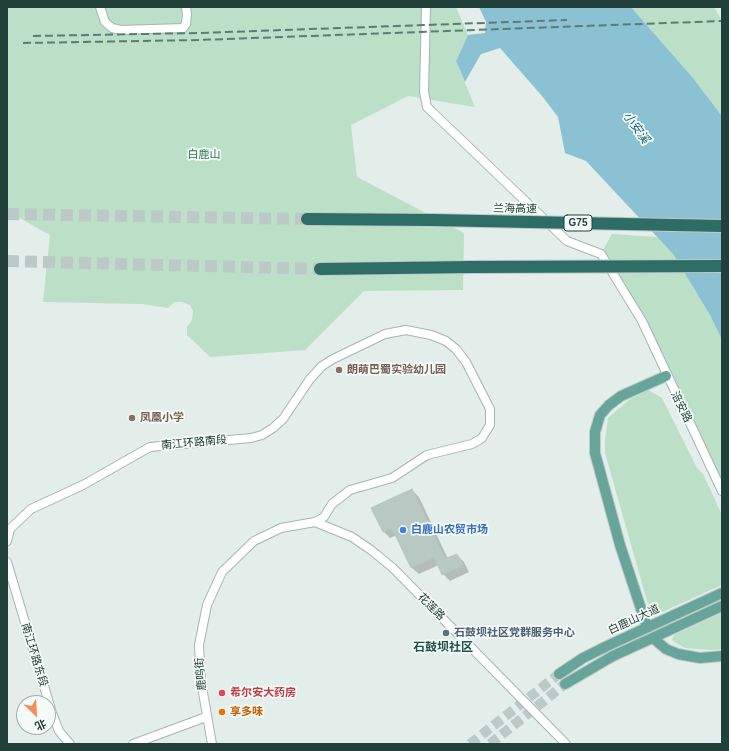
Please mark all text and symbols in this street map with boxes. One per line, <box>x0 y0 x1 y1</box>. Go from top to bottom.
water label: 小安溪 <box>620 109 652 147</box>
park label: 白鹿山 <box>188 148 220 162</box>
street label: 兰海高速 <box>493 202 537 216</box>
road number: G75 <box>564 215 592 231</box>
place label: 朗萌巴蜀实验幼儿园 <box>347 363 446 377</box>
marker: 朗萌巴蜀实验幼儿园 <box>334 365 344 375</box>
street label: 涪安路 <box>668 389 694 425</box>
place label: 凤凰小学 <box>140 411 184 425</box>
marker: 凤凰小学 <box>127 413 137 423</box>
street label: 南江环路南段 <box>161 434 227 452</box>
place label: 白鹿山农贸市场 <box>411 523 488 537</box>
marker: 白鹿山农贸市场 <box>398 525 408 535</box>
street label: 花莲路 <box>415 591 447 623</box>
street label: 白鹿山大道 <box>606 602 662 638</box>
street label: 南江环路东段 <box>18 622 50 688</box>
place label: 石鼓坝社区党群服务中心 <box>454 626 575 640</box>
marker: 石鼓坝社区党群服务中心 <box>441 628 451 638</box>
district label: 石鼓坝社区 <box>413 641 473 655</box>
street label: 鹿鸣街 <box>193 657 209 691</box>
place label: 希尔安大药房 <box>230 686 296 700</box>
marker: 希尔安大药房 <box>217 688 227 698</box>
north arrow <box>16 695 56 735</box>
place label: 享多味 <box>230 705 263 719</box>
marker: 享多味 <box>217 707 227 717</box>
text: 北 <box>33 717 48 733</box>

